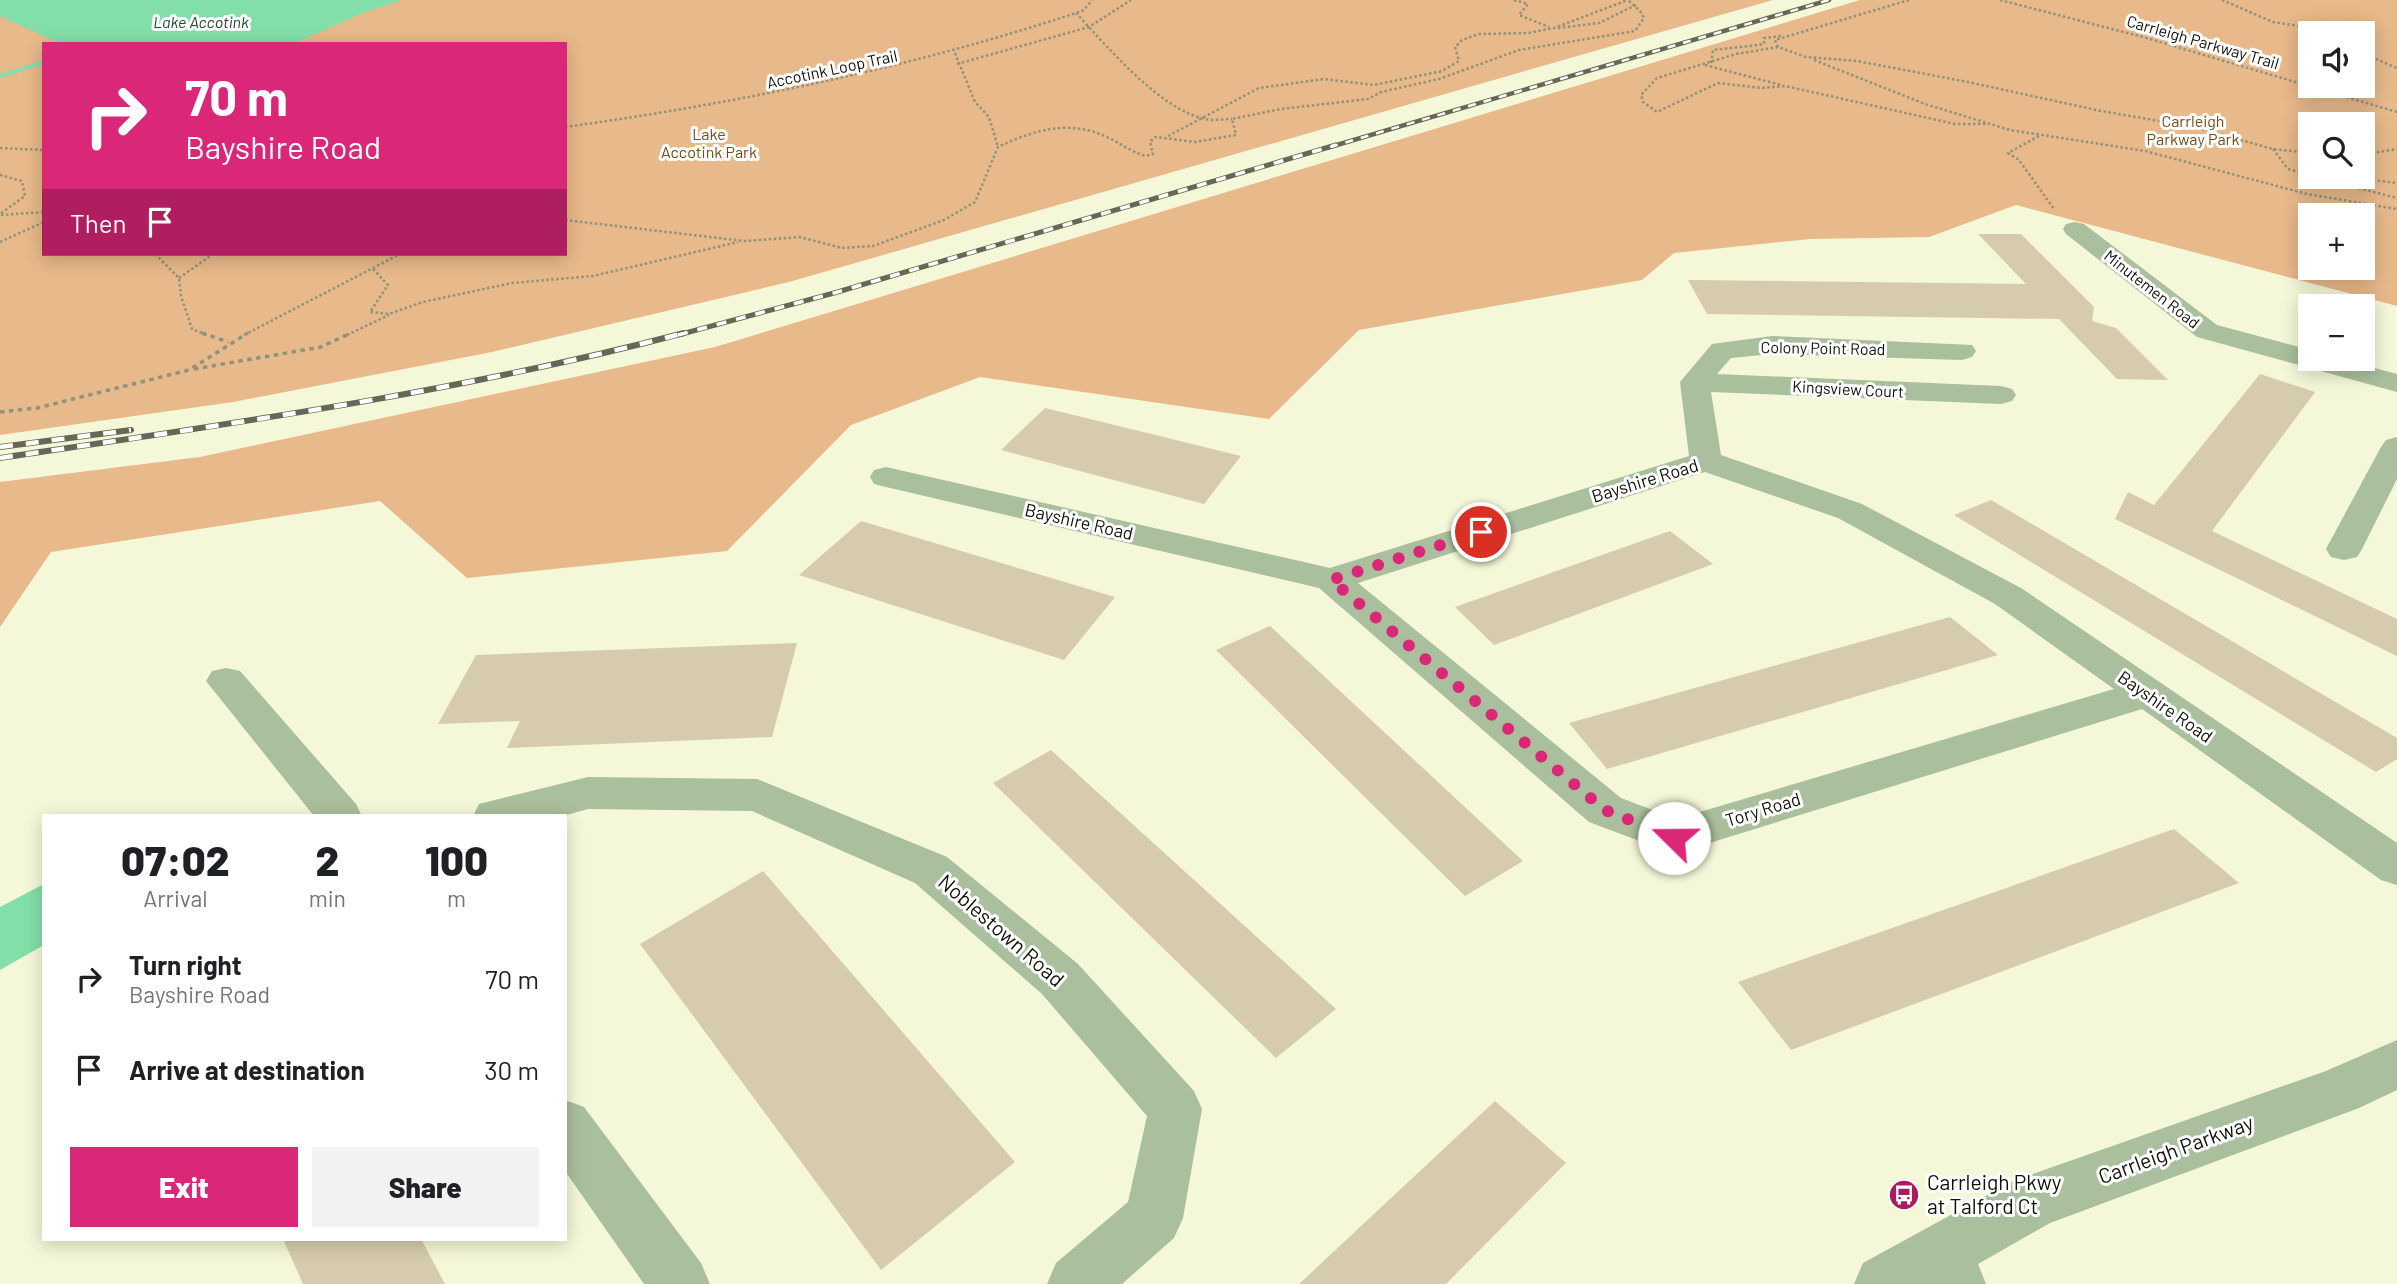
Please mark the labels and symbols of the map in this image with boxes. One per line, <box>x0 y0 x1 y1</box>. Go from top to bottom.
street label: Carrleigh Parkway Trail <box>2125 11 2281 72</box>
water label: Lake Accotink <box>153 12 249 31</box>
street label: Accotink Loop Trail <box>765 45 899 92</box>
park label: Carrleigh Parkway Park <box>2147 111 2239 148</box>
park label: Lake Accotink Park <box>661 124 757 161</box>
street label: Minutemen Road <box>2101 246 2204 332</box>
street label: Colony Point Road <box>1760 337 1886 358</box>
street label: Kingsview Court <box>1792 376 1904 401</box>
street label: Bayshire Road <box>1589 453 1701 507</box>
street label: Bayshire Road <box>1023 498 1135 544</box>
pin <box>1451 502 1511 562</box>
street label: Bayshire Road <box>2114 666 2217 747</box>
street label: Tory Road <box>1722 787 1803 831</box>
position arrow <box>1637 801 1711 875</box>
street label: Noblestown Road <box>934 868 1070 991</box>
street label: Carrleigh Parkway <box>2095 1109 2257 1188</box>
place label: Carrleigh Pkwy at Talford Ct <box>1927 1169 2062 1218</box>
bus stop icon: Carrleigh Pkwy at Talford Ct <box>1887 1178 1921 1212</box>

